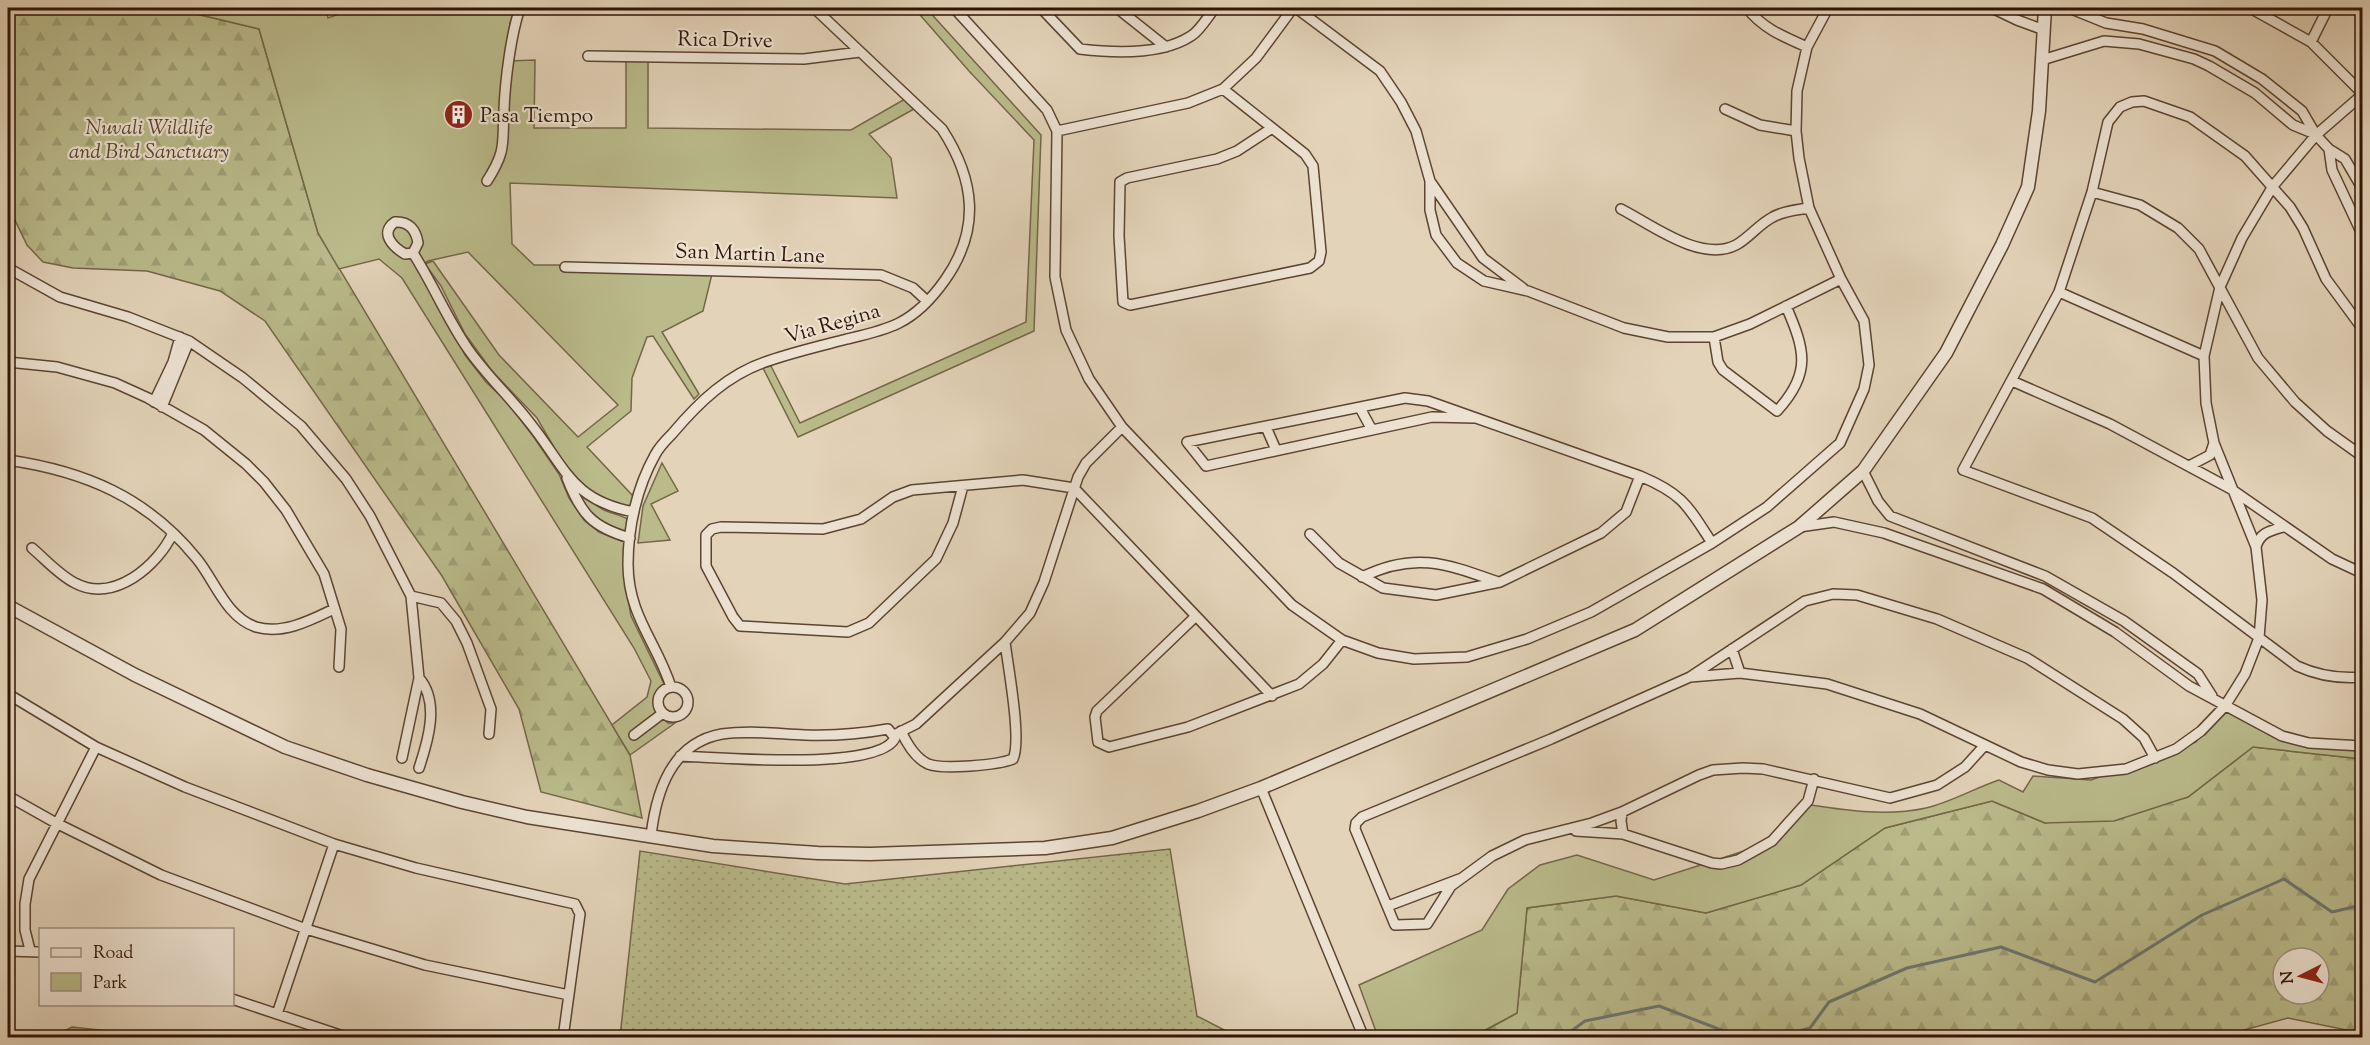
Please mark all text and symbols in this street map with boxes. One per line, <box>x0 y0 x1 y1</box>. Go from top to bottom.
street label: Rica Drive <box>677 25 773 57</box>
building icon: Pasa Tiempo <box>443 99 475 131</box>
place label: Pasa Tiempo <box>480 102 593 132</box>
park label: Nuvali Wildlife and Bird Sanctuary <box>69 114 229 168</box>
street label: San Martin Lane <box>674 237 825 273</box>
street label: Via Regina <box>781 297 884 353</box>
legend <box>39 928 234 1006</box>
text: Road <box>93 941 133 967</box>
north arrow <box>2271 946 2331 1006</box>
text: N <box>2276 970 2301 985</box>
text: Park <box>93 971 128 997</box>

